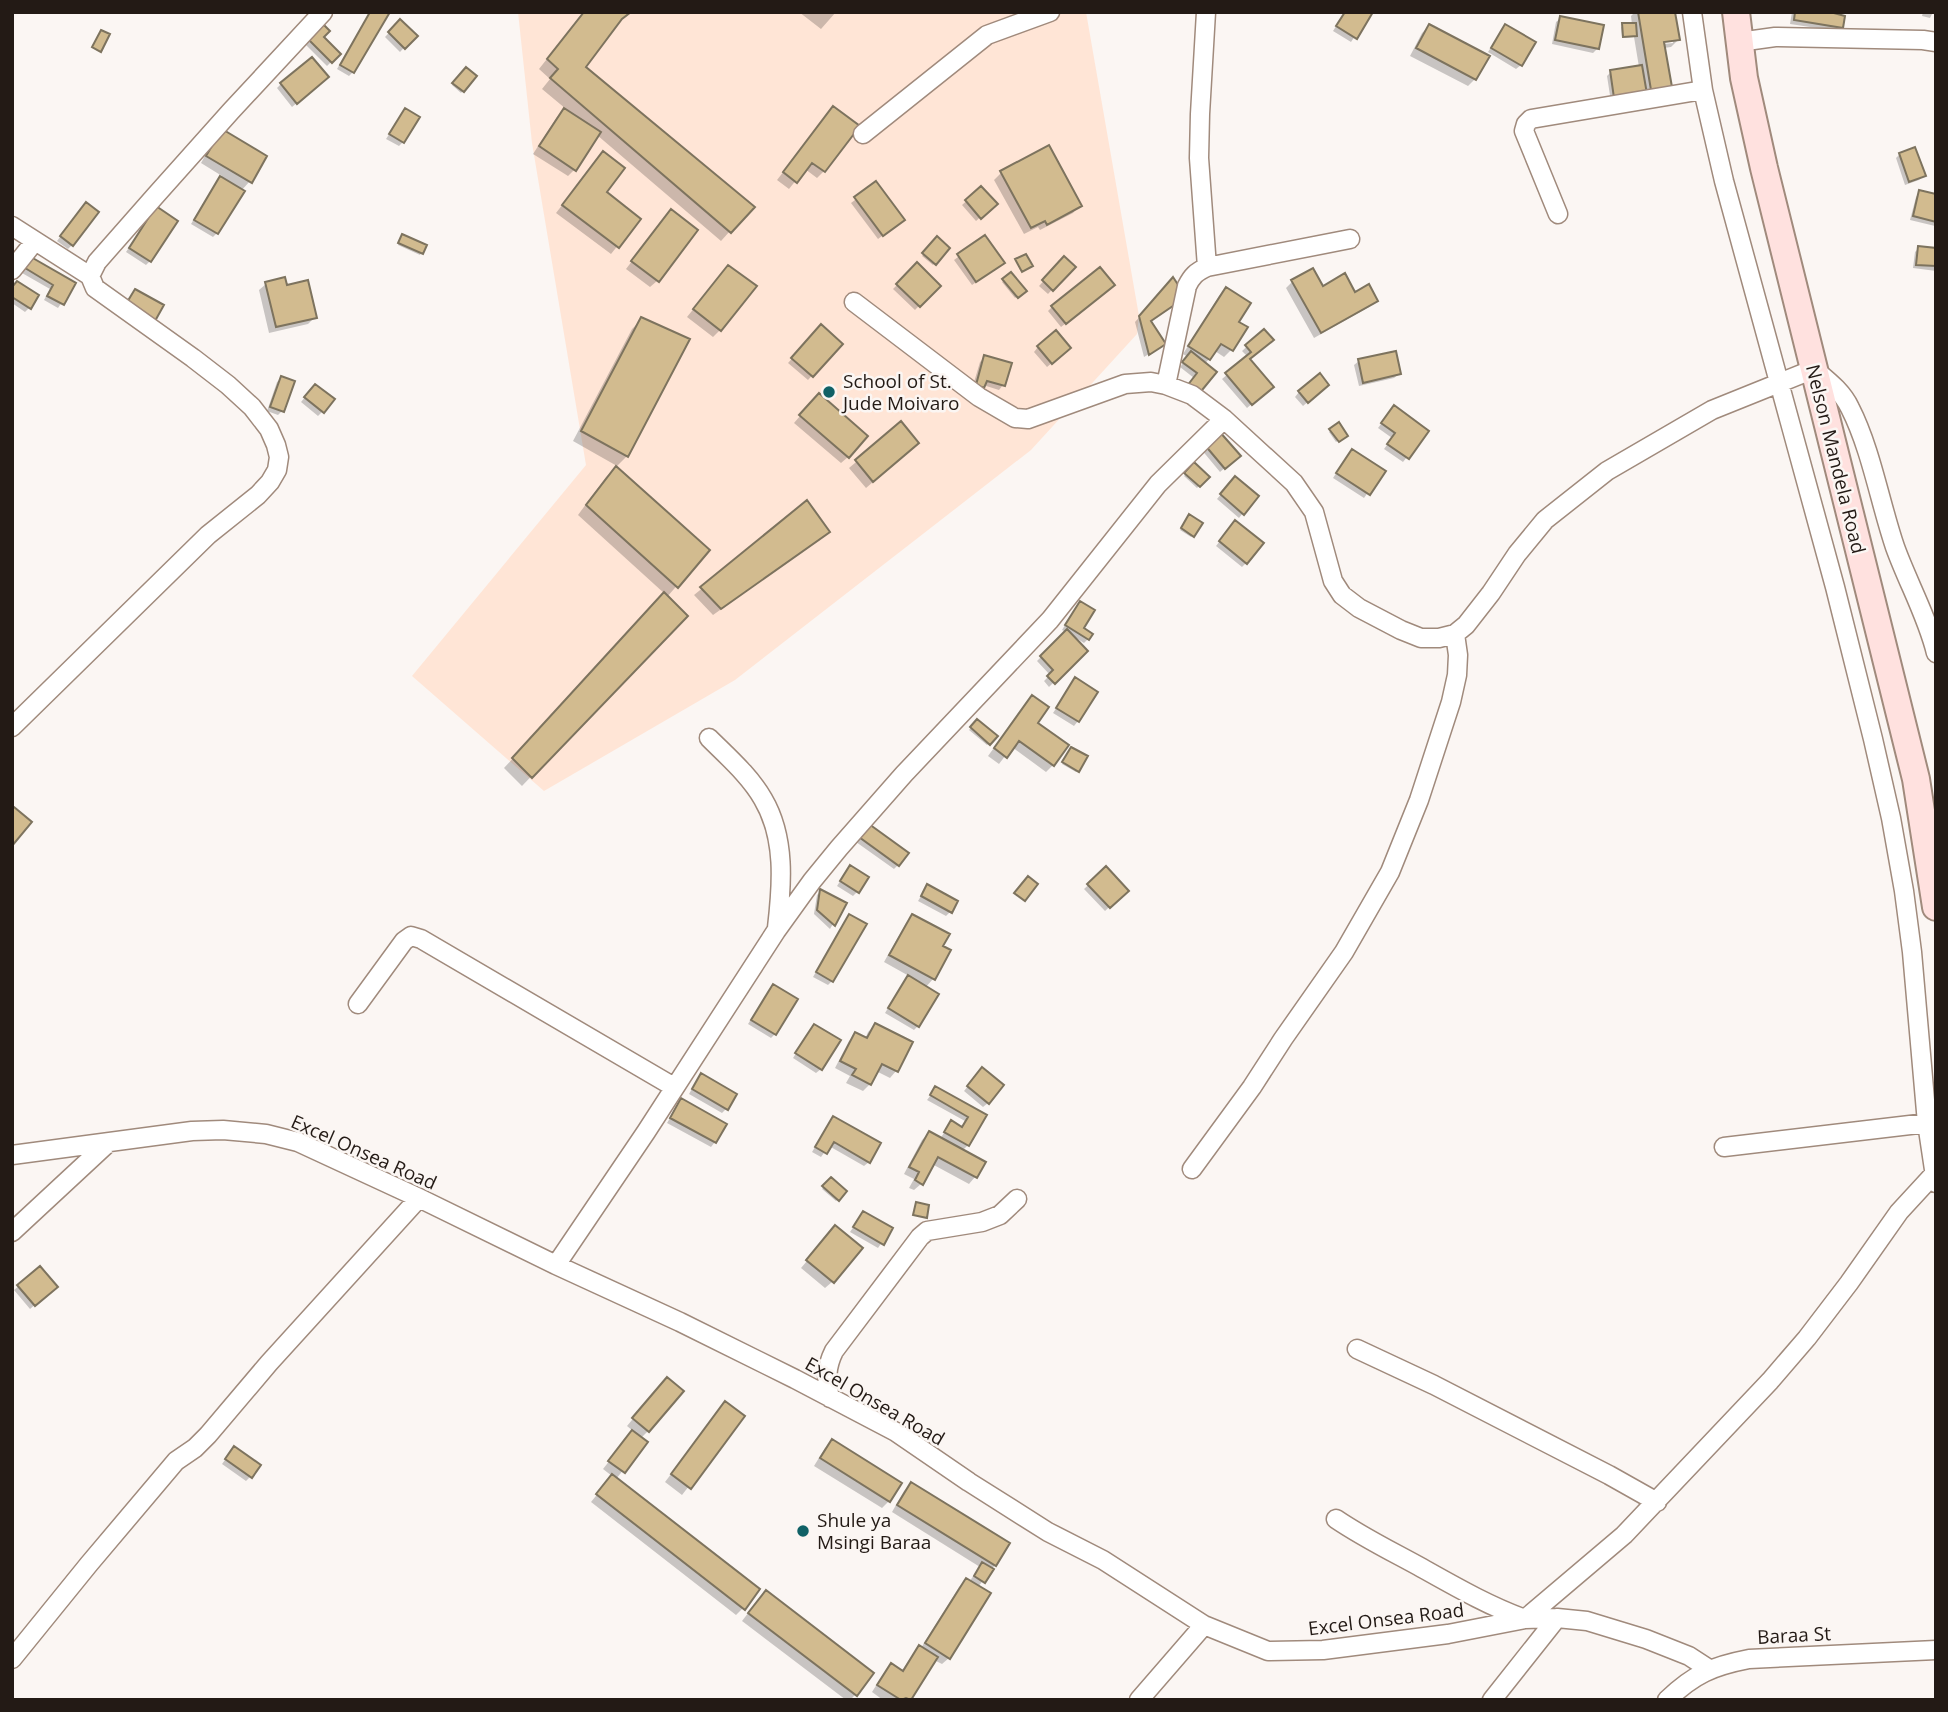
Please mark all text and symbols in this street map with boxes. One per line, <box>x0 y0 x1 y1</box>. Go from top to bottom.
street label: Nelson Mandela Road <box>1800 362 1872 556</box>
place label: School of St. Jude Moivaro <box>841 368 960 416</box>
marker: School of St. Jude Moivaro <box>821 384 837 400</box>
street label: Excel Onsea Road <box>287 1108 441 1196</box>
street label: Excel Onsea Road <box>801 1350 949 1452</box>
place label: Shule ya Msingi Baraa <box>817 1507 931 1555</box>
marker: Shule ya Msingi Baraa <box>795 1523 811 1539</box>
street label: Excel Onsea Road <box>1307 1597 1465 1641</box>
street label: Baraa St <box>1756 1620 1832 1650</box>

